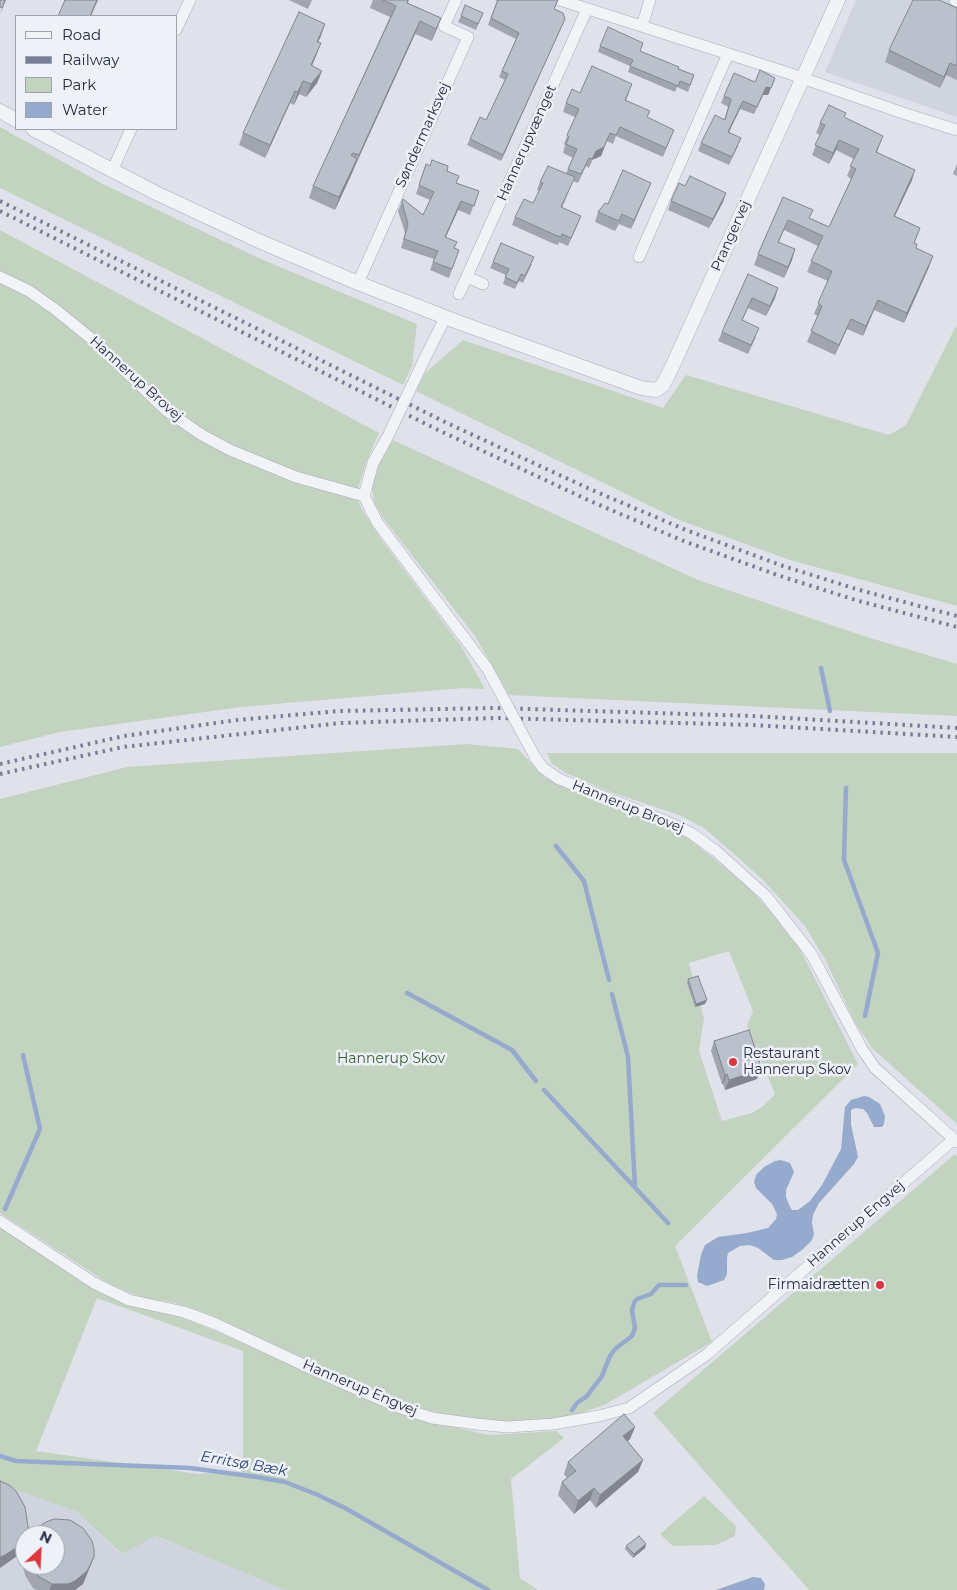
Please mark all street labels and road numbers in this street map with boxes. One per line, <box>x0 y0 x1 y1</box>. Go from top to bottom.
street label: Søndermarksvej <box>392 80 454 190</box>
street label: Hannerupvænget <box>494 82 560 204</box>
street label: Prangervej <box>708 198 754 274</box>
street label: Hannerup Brovej <box>86 333 186 425</box>
street label: Hannerup Brovej <box>570 777 686 837</box>
street label: Hannerup Engvej <box>804 1177 908 1271</box>
street label: Hannerup Engvej <box>300 1356 420 1420</box>

